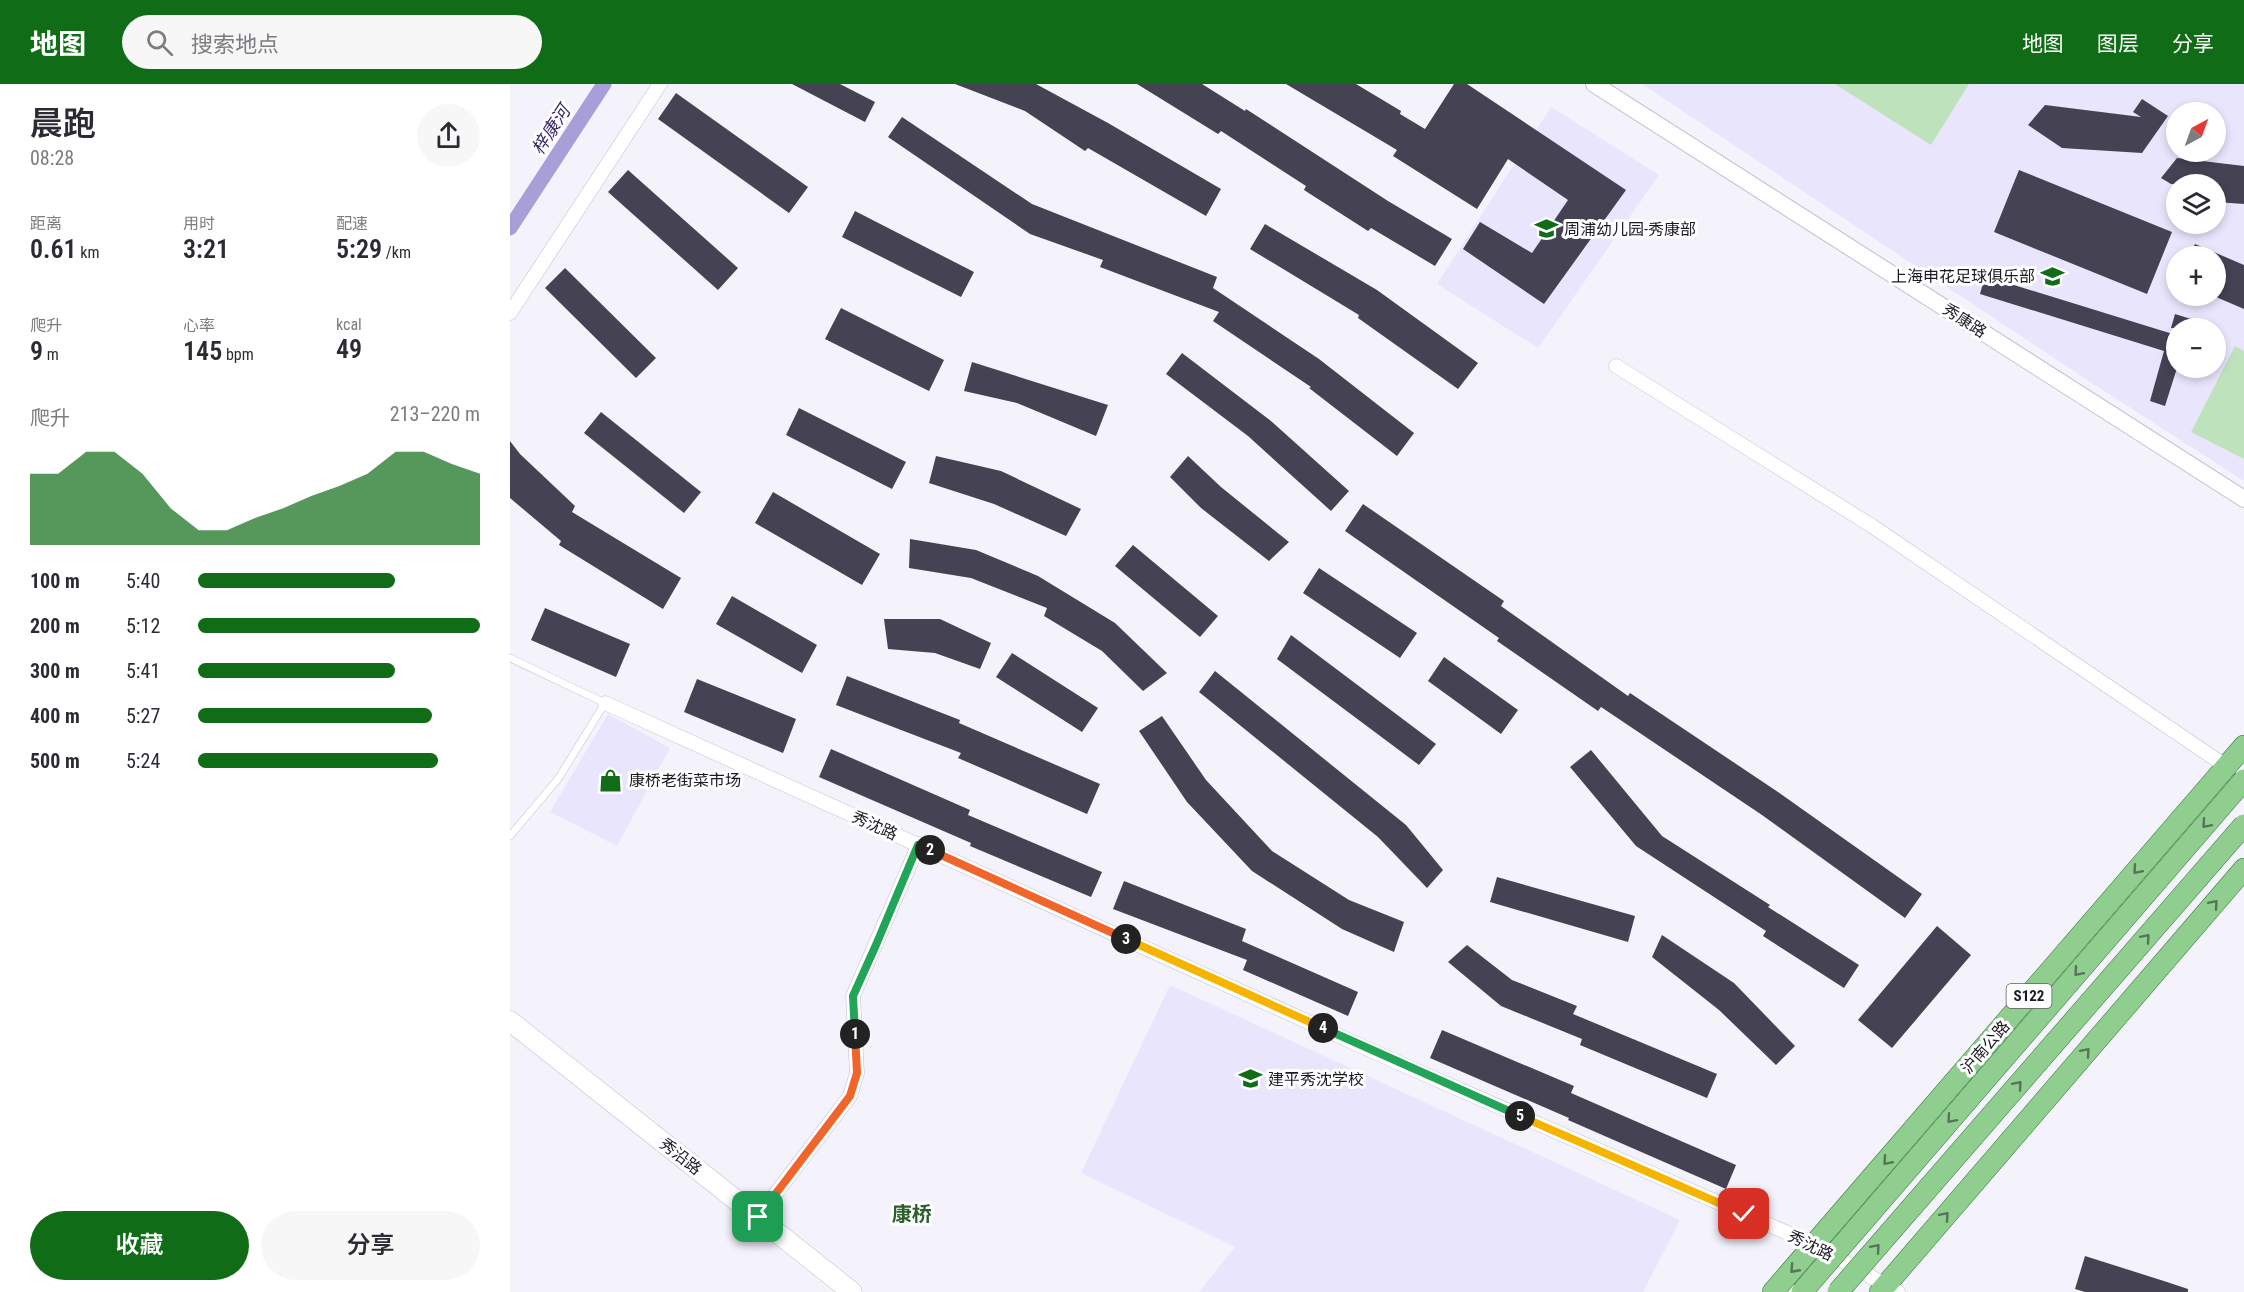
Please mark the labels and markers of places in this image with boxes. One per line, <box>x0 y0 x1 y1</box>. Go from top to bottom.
school or university icon: 周浦幼儿园-秀康部 <box>1533 216 1559 242</box>
place label: 周浦幼儿园-秀康部 <box>1564 220 1696 239</box>
school or university icon: 上海申花足球俱乐部 <box>2040 263 2066 289</box>
place label: 上海申花足球俱乐部 <box>1891 267 2035 286</box>
shop icon: 康桥老街菜市场 <box>598 767 624 793</box>
place label: 康桥老街菜市场 <box>629 771 741 790</box>
pin: 2 <box>915 835 945 865</box>
pin: 3 <box>1111 924 1141 954</box>
pin: 4 <box>1308 1013 1338 1043</box>
pin: 1 <box>840 1019 870 1049</box>
school or university icon: 建平秀沈学校 <box>1237 1066 1263 1092</box>
place label: 建平秀沈学校 <box>1268 1070 1364 1089</box>
pin: 5 <box>1505 1101 1535 1131</box>
pin <box>1718 1188 1769 1239</box>
pin <box>732 1191 783 1242</box>

